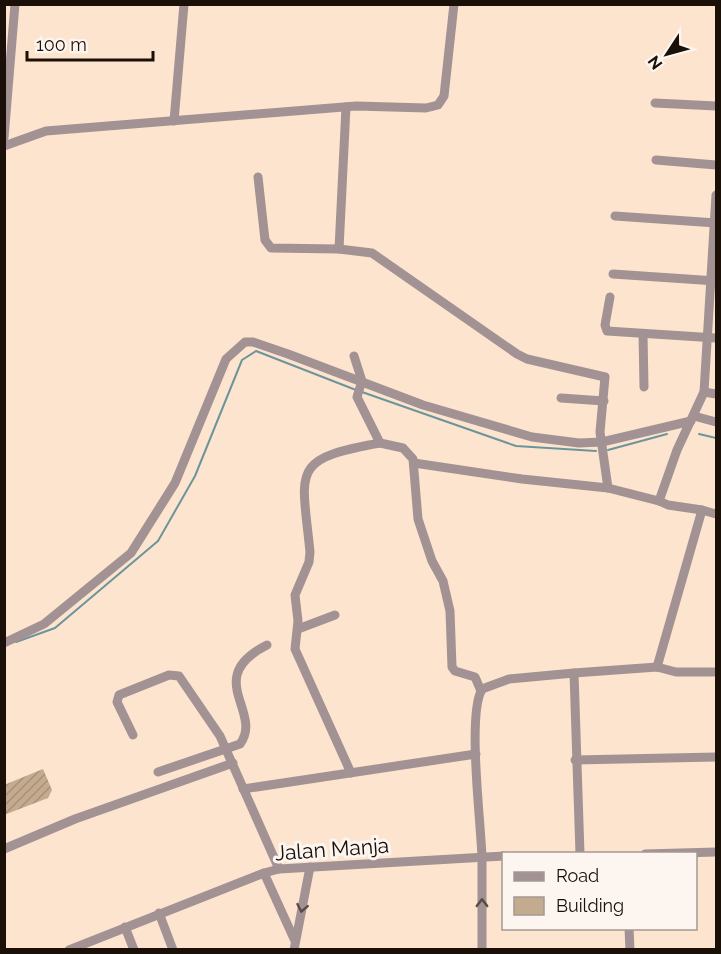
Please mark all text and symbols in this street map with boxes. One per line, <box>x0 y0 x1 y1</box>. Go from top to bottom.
scale bar <box>27 24 153 62</box>
north arrow <box>637 24 697 84</box>
text: 100 m <box>36 34 87 55</box>
text: N <box>644 52 667 73</box>
street label: Jalan Manja <box>274 833 390 865</box>
legend <box>502 852 697 930</box>
text: Road <box>556 865 599 886</box>
text: Building <box>556 895 624 916</box>
one-way arrow <box>476 899 488 908</box>
one-way arrow <box>296 903 309 913</box>

